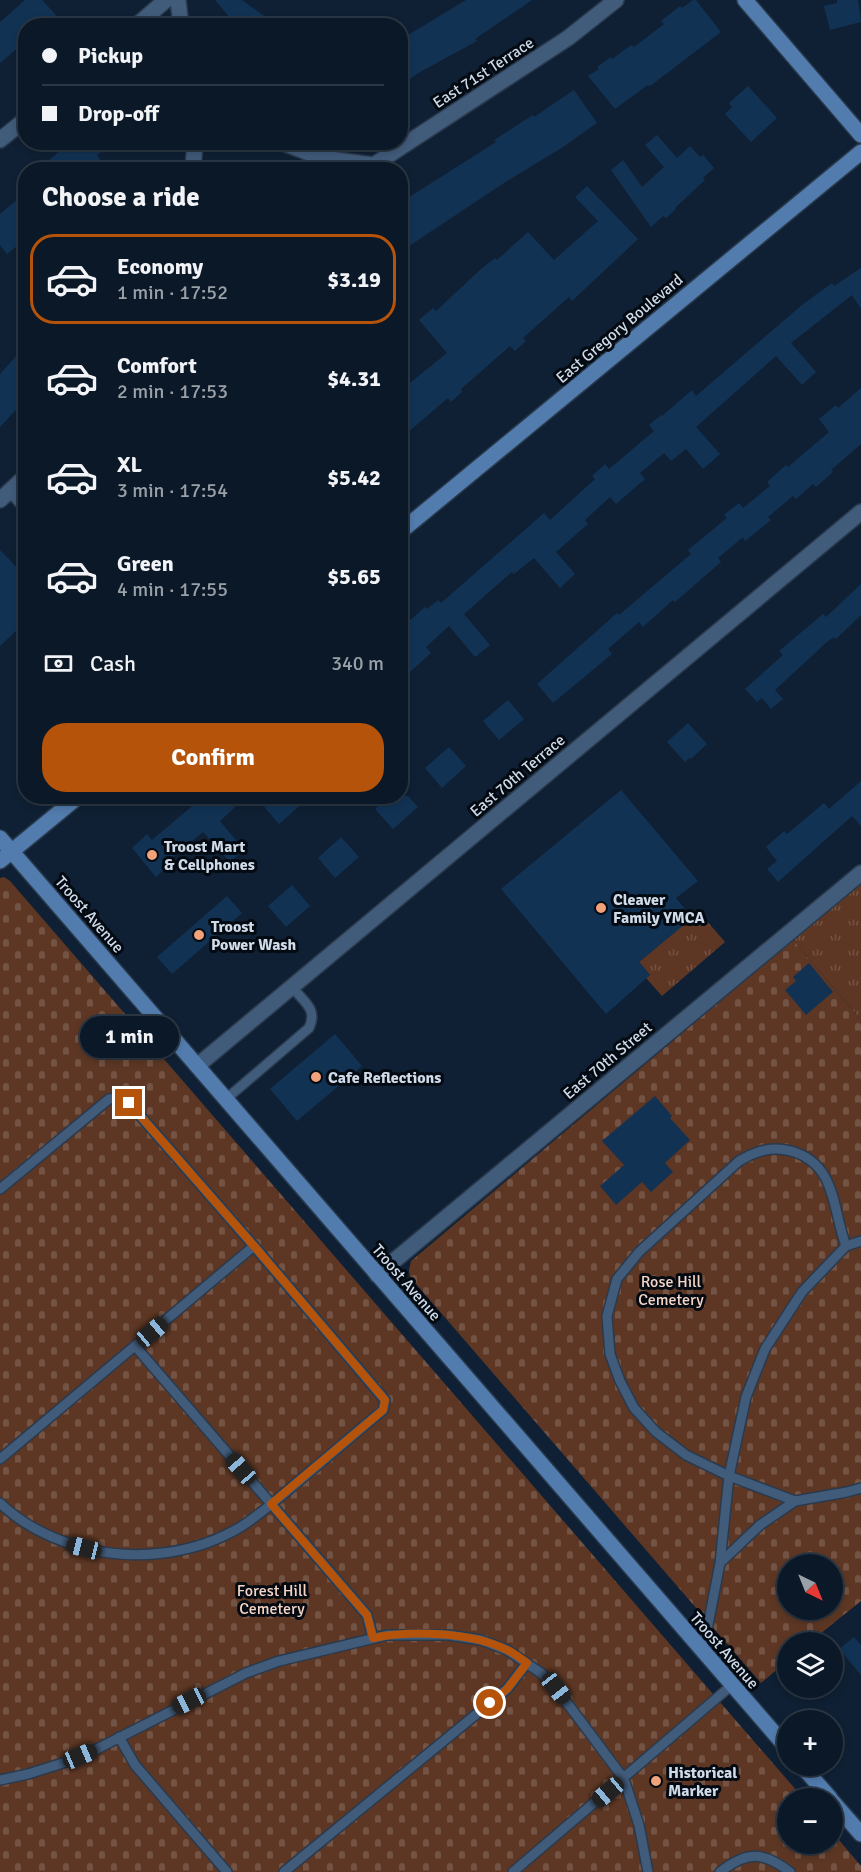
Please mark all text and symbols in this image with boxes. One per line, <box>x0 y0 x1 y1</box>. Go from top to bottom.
street label: East 71st Terrace <box>429 33 538 113</box>
text: Pickup <box>78 42 143 69</box>
text: Drop-off <box>78 100 159 127</box>
text: Choose a ride <box>42 181 200 214</box>
icon: car <box>45 252 99 306</box>
text: Economy <box>117 253 203 280</box>
text: $3.19 <box>327 266 381 293</box>
street label: East Gregory Boulevard <box>552 270 687 388</box>
text: 1 min · 17:52 <box>117 280 228 305</box>
icon: car <box>45 351 99 405</box>
text: Comfort <box>117 352 197 379</box>
text: $4.31 <box>327 365 381 392</box>
text: 2 min · 17:53 <box>117 379 228 404</box>
icon: car <box>45 450 99 504</box>
text: XL <box>117 451 142 478</box>
text: $5.42 <box>327 464 381 491</box>
text: 3 min · 17:54 <box>117 478 228 503</box>
icon: car <box>45 549 99 603</box>
text: Green <box>117 550 174 577</box>
text: $5.65 <box>327 563 381 590</box>
text: 4 min · 17:55 <box>117 577 228 602</box>
icon: cash <box>42 647 75 680</box>
text: Cash <box>90 650 136 677</box>
text: 340 m <box>331 651 384 676</box>
button: Confirm <box>42 723 384 792</box>
street label: East 70th Terrace <box>466 730 569 821</box>
place label: Troost Mart & Cellphones <box>164 837 255 875</box>
marker: Troost Mart & Cellphones <box>145 848 159 862</box>
street label: Troost Avenue <box>50 872 128 957</box>
place label: Cleaver Family YMCA <box>613 890 706 928</box>
marker: Cleaver Family YMCA <box>594 901 608 915</box>
place label: Troost Power Wash <box>211 917 296 955</box>
marker: Troost Power Wash <box>192 928 206 942</box>
callout: 1 min <box>80 1016 178 1058</box>
street label: East 70th Street <box>559 1018 656 1104</box>
text: 1 min <box>105 1024 154 1049</box>
place label: Cafe Reflections <box>328 1068 441 1088</box>
marker: Cafe Reflections <box>309 1070 323 1084</box>
route end <box>115 1089 142 1116</box>
street label: Troost Avenue <box>367 1240 445 1325</box>
park label: Rose Hill Cemetery <box>638 1272 704 1310</box>
car <box>132 1314 172 1350</box>
car <box>222 1450 260 1488</box>
car <box>64 1535 104 1561</box>
north arrow <box>777 1554 843 1620</box>
map controls <box>777 1554 843 1854</box>
park label: Forest Hill Cemetery <box>237 1581 307 1619</box>
street label: Troost Avenue <box>685 1608 763 1693</box>
button: layers <box>777 1632 843 1698</box>
car <box>538 1668 574 1708</box>
car <box>169 1685 209 1717</box>
route start <box>476 1689 503 1716</box>
button: + <box>777 1710 843 1776</box>
car <box>60 1741 100 1771</box>
place label: Historical Marker <box>668 1763 737 1801</box>
car <box>588 1774 628 1810</box>
marker: Historical Marker <box>649 1774 663 1788</box>
button: − <box>777 1788 843 1854</box>

